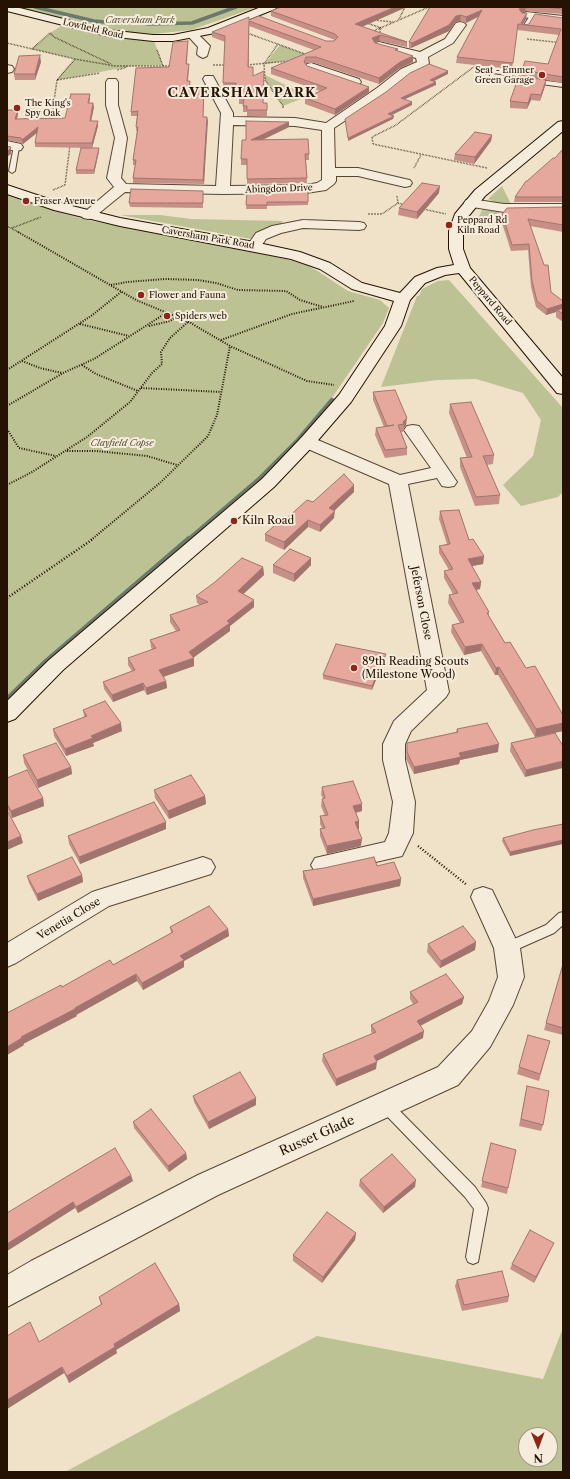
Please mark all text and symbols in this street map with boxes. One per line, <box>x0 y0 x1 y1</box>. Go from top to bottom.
park label: Caversham Park <box>105 15 175 25</box>
street label: Lowfield Road <box>62 17 124 41</box>
place label: Seat - Emmer Green Garage <box>475 65 534 86</box>
marker: Seat - Emmer Green Garage <box>537 70 547 80</box>
district label: CAVERSHAM PARK <box>168 85 316 101</box>
place label: The King's Spy Oak <box>25 98 71 119</box>
marker: The King's Spy Oak <box>12 103 22 113</box>
street label: Abingdon Drive <box>245 182 313 196</box>
marker: Fraser Avenue <box>21 196 31 206</box>
place label: Fraser Avenue <box>34 196 95 206</box>
place label: Peppard Rd Kiln Road <box>457 215 507 236</box>
marker: Peppard Rd Kiln Road <box>444 220 454 230</box>
street label: Caversham Park Road <box>161 225 255 251</box>
street label: Peppard Road <box>466 274 514 328</box>
marker: Flower and Fauna <box>136 290 146 300</box>
place label: Flower and Fauna <box>149 290 226 300</box>
marker: Spiders web <box>162 311 172 321</box>
place label: Spiders web <box>175 311 227 321</box>
park label: Clayfield Copse <box>90 438 154 448</box>
place label: Kiln Road <box>242 514 294 528</box>
marker: Kiln Road <box>229 516 239 526</box>
street label: Jeferson Close <box>407 565 435 641</box>
place label: 89th Reading Scouts (Milestone Wood) <box>362 655 469 681</box>
marker: 89th Reading Scouts (Milestone Wood) <box>349 663 359 673</box>
street label: Venetia Close <box>35 895 103 943</box>
street label: Russet Glade <box>277 1112 357 1160</box>
north arrow <box>518 1427 558 1467</box>
text: N <box>533 1451 543 1465</box>

